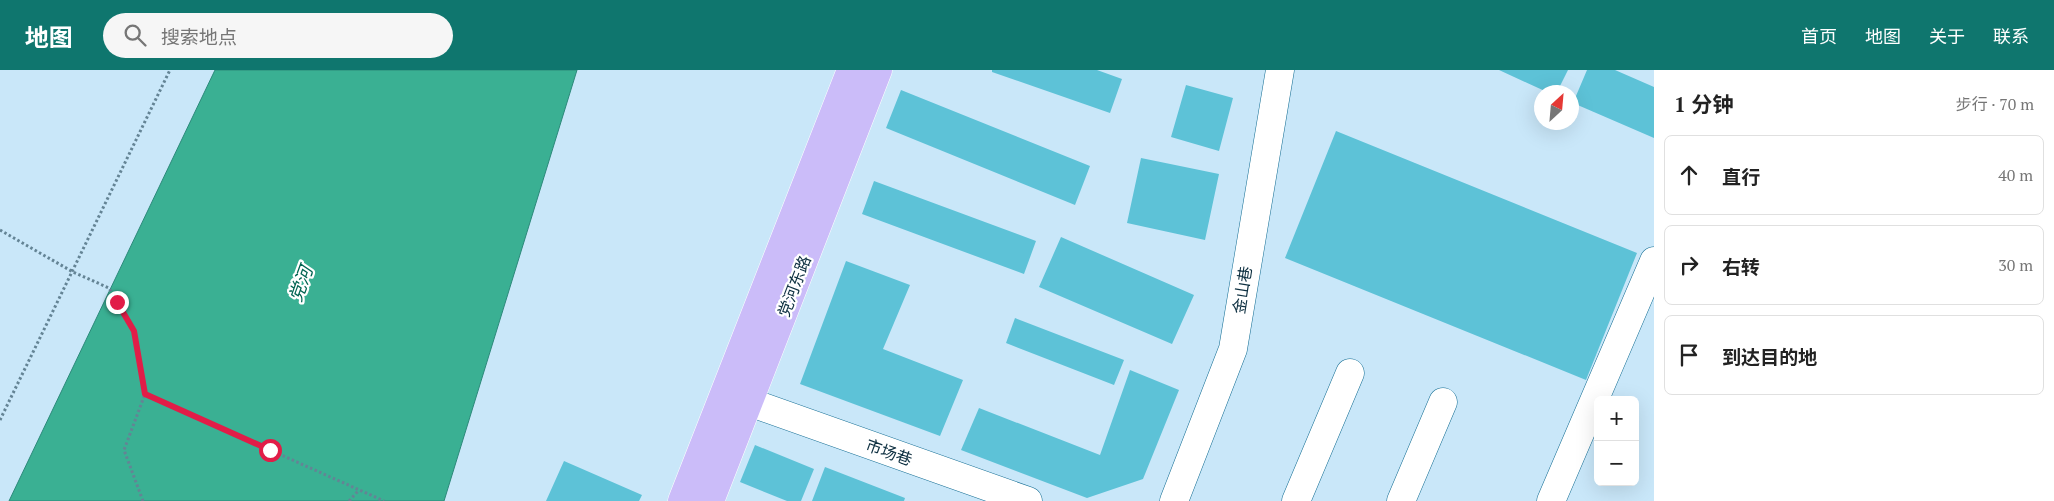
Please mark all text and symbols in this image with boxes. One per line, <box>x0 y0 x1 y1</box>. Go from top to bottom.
search box <box>103 13 453 58</box>
text: 地图 <box>25 21 73 53</box>
icon: search <box>121 21 149 49</box>
text: 搜索地点 <box>161 24 237 49</box>
text: 首页 <box>1801 24 1837 48</box>
text: 地图 <box>1865 24 1901 48</box>
text: 关于 <box>1929 24 1965 48</box>
text: 联系 <box>1993 24 2029 48</box>
north arrow <box>1534 85 1579 130</box>
text: 1 分钟 <box>1674 90 1734 118</box>
text: 步行 · 70 m <box>1956 93 2034 115</box>
icon: ahead <box>1675 161 1703 189</box>
text: 直行 <box>1722 164 1760 189</box>
text: 40 m <box>1998 164 2033 186</box>
icon: right <box>1675 251 1703 279</box>
street label: 党河东路 <box>772 252 816 320</box>
text: 右转 <box>1722 254 1760 279</box>
text: 30 m <box>1998 254 2033 276</box>
water label: 党河 <box>283 260 319 305</box>
street label: 金山巷 <box>1227 265 1257 315</box>
route end <box>106 291 129 314</box>
icon: arrive <box>1675 341 1703 369</box>
text: 到达目的地 <box>1722 344 1817 369</box>
map controls <box>1594 396 1639 486</box>
button: + <box>1594 396 1639 441</box>
street label: 市场巷 <box>863 433 915 471</box>
route start <box>259 439 282 462</box>
button: − <box>1594 441 1639 486</box>

